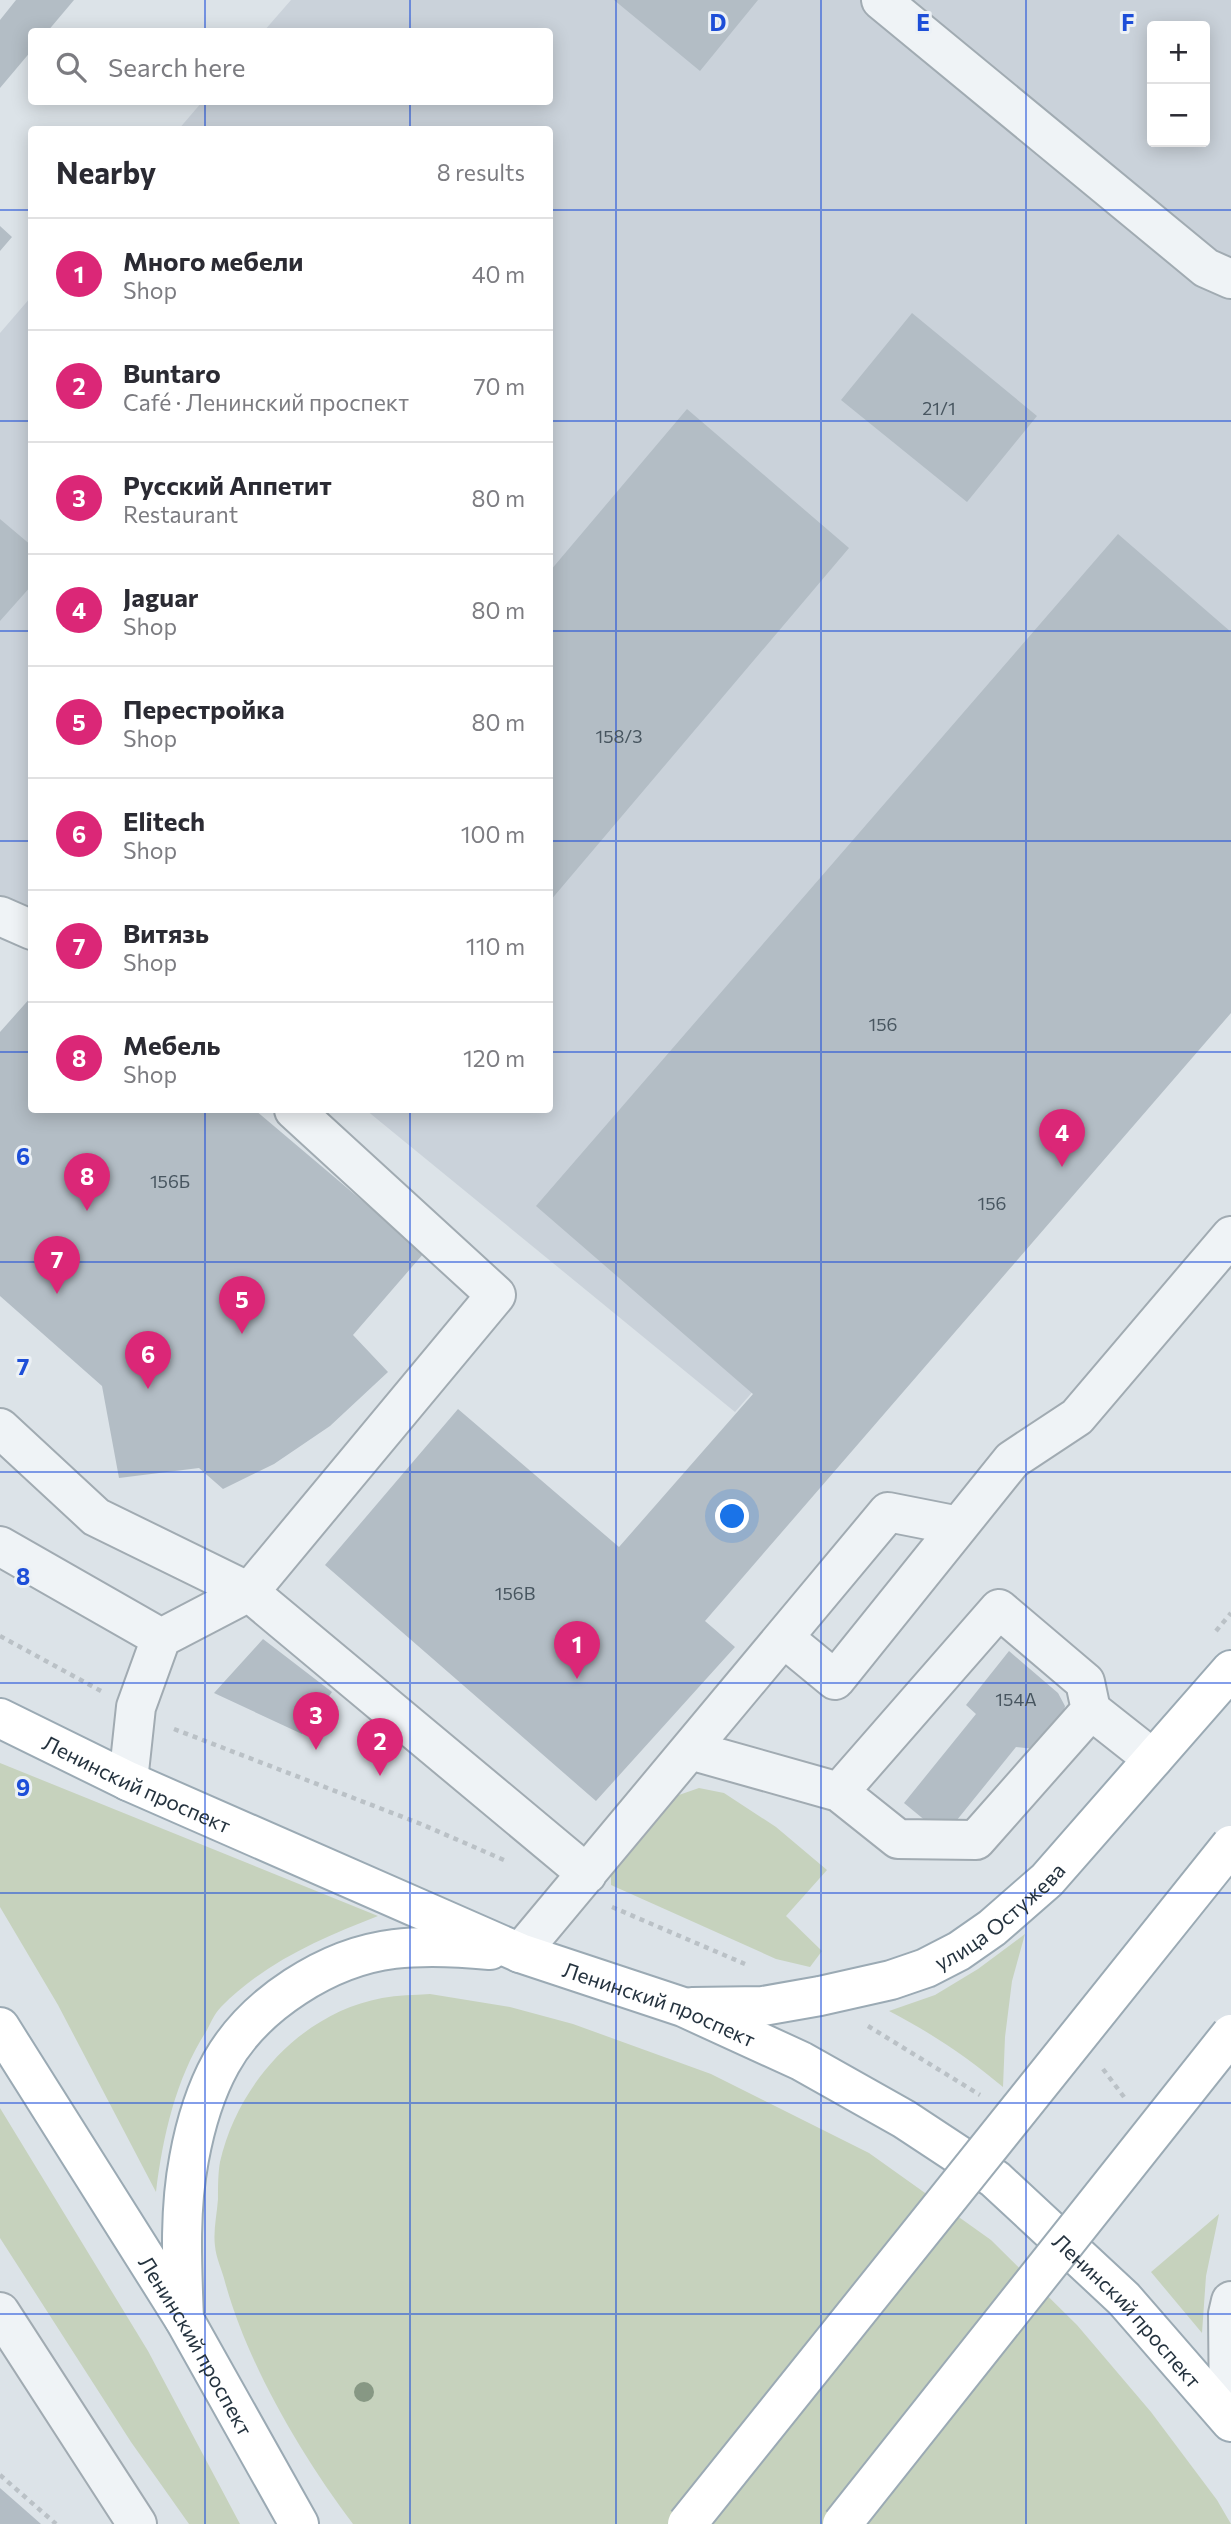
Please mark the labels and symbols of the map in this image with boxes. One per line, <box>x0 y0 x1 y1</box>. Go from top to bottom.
text: D <box>710 8 727 36</box>
text: E <box>916 8 930 36</box>
text: F <box>1121 8 1135 36</box>
house number: 21/1 <box>922 397 956 419</box>
house number: 158/3 <box>596 725 642 747</box>
house number: 156 <box>869 1013 897 1035</box>
pin: 4 <box>1039 1109 1085 1167</box>
text: 6 <box>16 1142 30 1170</box>
pin: 8 <box>64 1153 110 1211</box>
house number: 156Б <box>150 1170 190 1192</box>
house number: 156 <box>978 1192 1006 1214</box>
pin: 7 <box>34 1236 80 1294</box>
pin: 5 <box>219 1276 265 1334</box>
pin: 6 <box>125 1331 171 1389</box>
text: 7 <box>17 1352 29 1380</box>
your location <box>715 1499 749 1533</box>
text: 8 <box>16 1562 30 1590</box>
house number: 156В <box>495 1582 535 1604</box>
pin: 1 <box>554 1621 600 1679</box>
house number: 154А <box>995 1688 1037 1710</box>
pin: 3 <box>293 1692 339 1750</box>
pin: 2 <box>357 1718 403 1776</box>
street label: Ленинский проспект <box>39 1729 235 1837</box>
text: 9 <box>16 1773 30 1801</box>
street label: улица Остужева <box>930 1857 1069 1974</box>
street label: Ленинский проспект <box>560 1956 760 2051</box>
street label: Ленинский проспект <box>1048 2227 1207 2392</box>
street label: Ленинский проспект <box>134 2250 259 2439</box>

